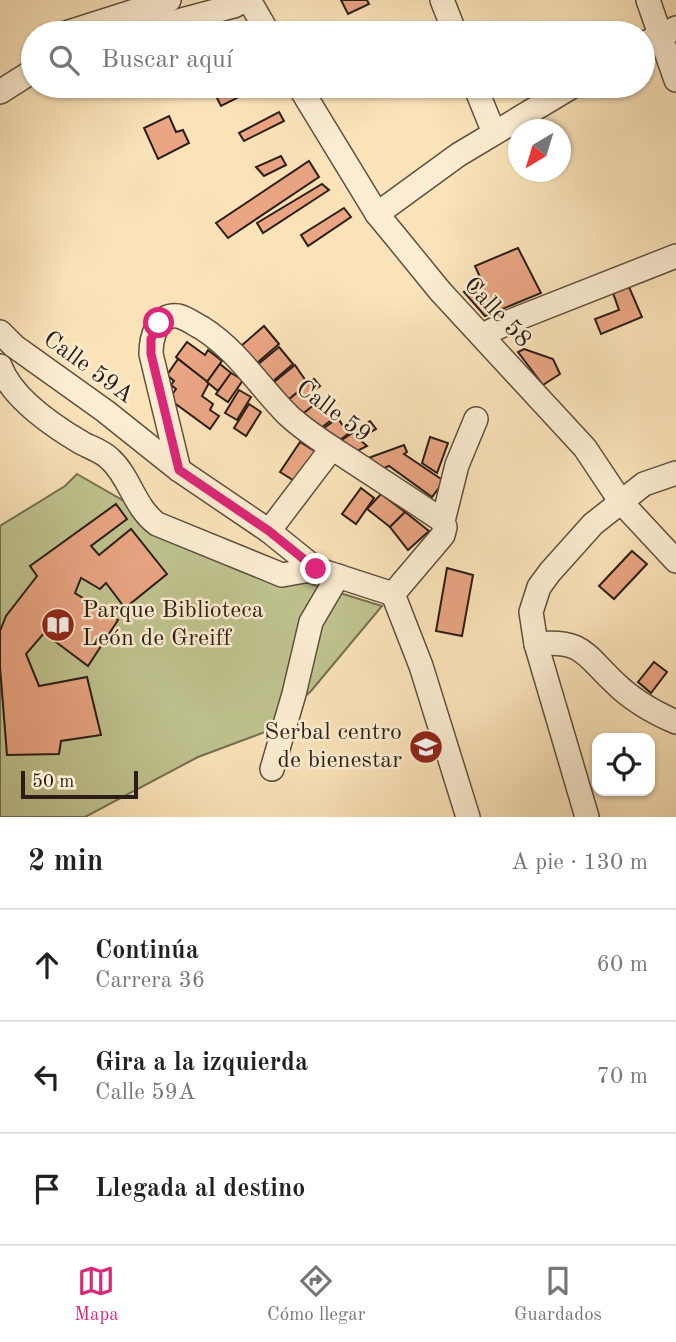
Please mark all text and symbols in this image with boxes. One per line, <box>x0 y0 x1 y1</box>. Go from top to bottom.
search box <box>21 21 655 98</box>
icon: search <box>45 41 83 79</box>
text: Buscar aquí <box>101 47 233 73</box>
north arrow <box>508 119 571 182</box>
street label: Calle 58 <box>459 273 535 353</box>
route start <box>143 307 174 338</box>
street label: Calle 59A <box>39 327 137 409</box>
street label: Calle 59 <box>291 376 375 448</box>
route end <box>300 553 331 584</box>
place label: Parque Biblioteca León de Greiff <box>82 599 264 651</box>
library icon: Parque Biblioteca León de Greiff <box>39 606 77 644</box>
place label: Serbal centro de bienestar <box>264 721 402 773</box>
school or university icon: Serbal centro de bienestar <box>407 728 445 766</box>
map controls <box>592 733 655 796</box>
button: locate <box>592 733 655 796</box>
scale bar <box>21 768 138 800</box>
text: 50 m <box>32 773 74 792</box>
text: 2 min <box>28 847 103 877</box>
text: A pie · 130 m <box>511 851 648 874</box>
text: Continúa <box>95 938 199 964</box>
icon: ahead <box>28 946 66 984</box>
text: 60 m <box>597 953 648 976</box>
text: Carrera 36 <box>95 969 205 992</box>
text: Gira a la izquierda <box>95 1050 308 1076</box>
icon: left <box>28 1058 66 1096</box>
text: 70 m <box>597 1065 648 1088</box>
text: Calle 59A <box>95 1081 195 1104</box>
icon: arrive <box>28 1170 66 1208</box>
text: Llegada al destino <box>95 1176 305 1202</box>
tab: Mapa <box>74 1262 119 1327</box>
tab: Cómo llegar <box>267 1262 366 1327</box>
tab: Guardados <box>514 1262 602 1327</box>

